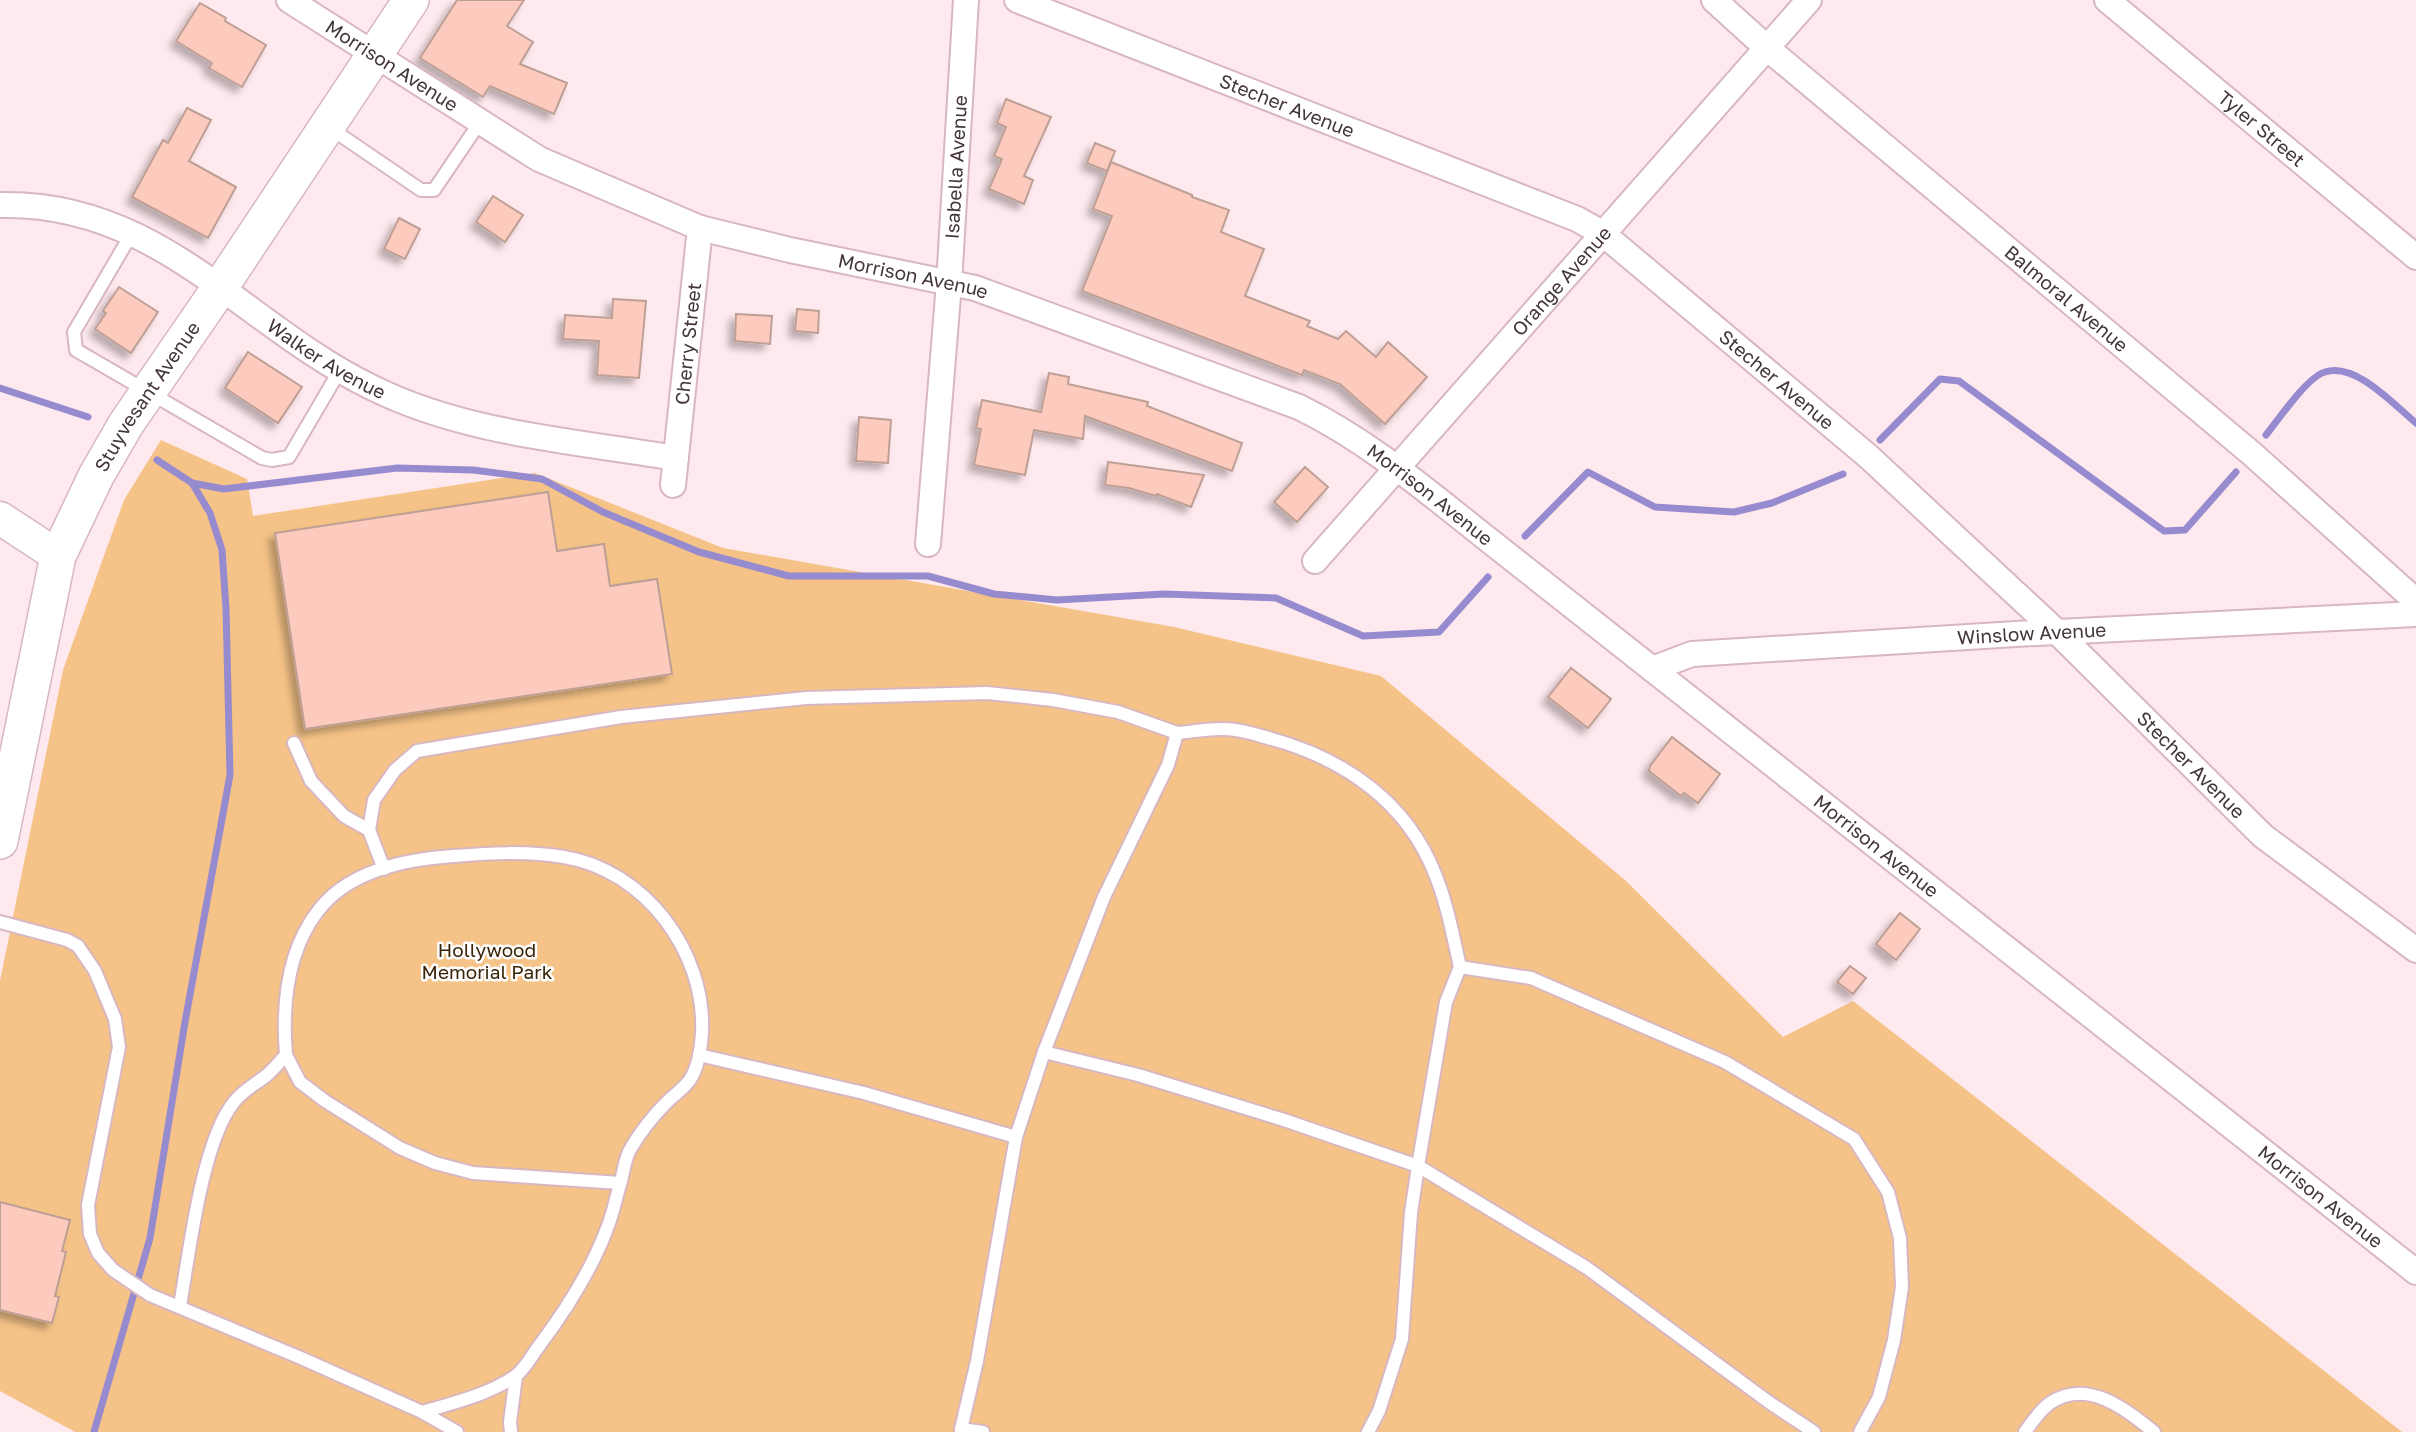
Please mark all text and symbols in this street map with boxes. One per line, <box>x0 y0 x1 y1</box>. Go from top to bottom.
street label: Morrison Avenue <box>322 14 463 116</box>
street label: Stecher Avenue <box>1217 68 1358 142</box>
street label: Tyler Street <box>2214 85 2310 171</box>
street label: Isabella Avenue <box>940 94 971 240</box>
street label: Orange Avenue <box>1507 221 1615 340</box>
street label: Balmoral Avenue <box>2000 240 2133 356</box>
street label: Morrison Avenue <box>836 248 992 303</box>
street label: Cherry Street <box>669 281 705 406</box>
street label: Walker Avenue <box>263 313 389 403</box>
street label: Stuyvesant Avenue <box>89 317 204 475</box>
street label: Stecher Avenue <box>1715 324 1839 434</box>
street label: Morrison Avenue <box>1363 438 1498 550</box>
street label: Winslow Avenue <box>1956 618 2107 649</box>
street label: Stecher Avenue <box>2133 706 2250 823</box>
street label: Morrison Avenue <box>1809 789 1944 902</box>
park label: Hollywood Memorial Park <box>422 938 553 983</box>
street label: Morrison Avenue <box>2254 1140 2388 1253</box>

